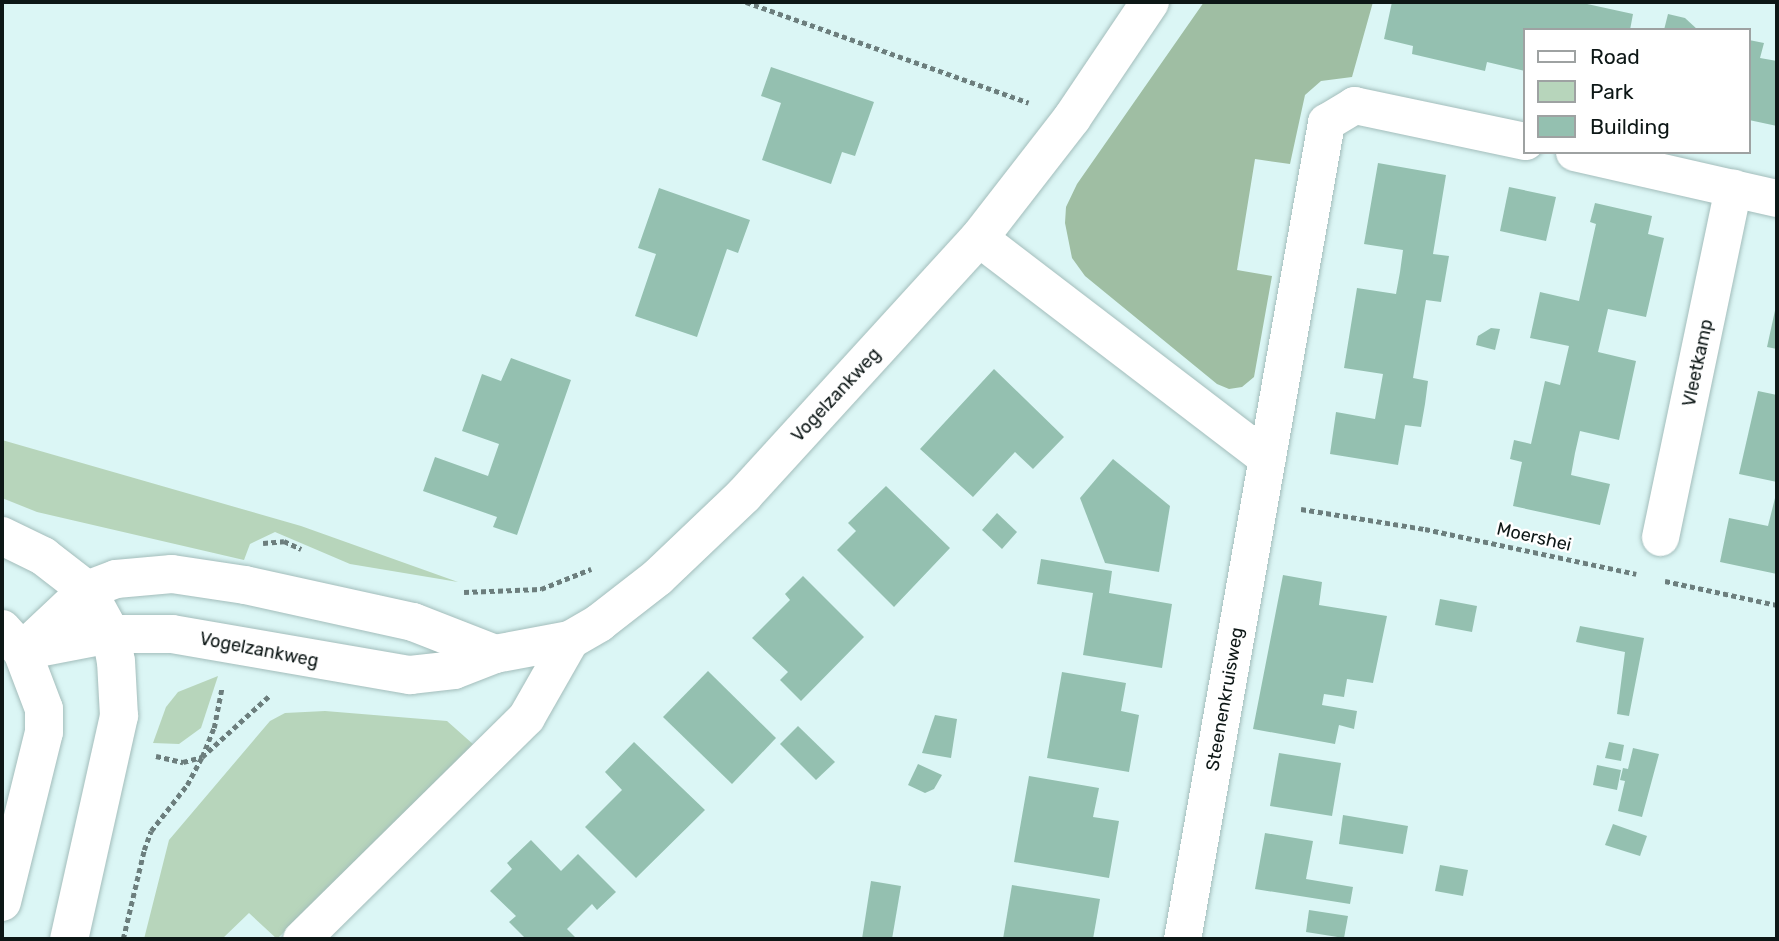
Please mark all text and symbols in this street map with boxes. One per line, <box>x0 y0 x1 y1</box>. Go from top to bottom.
legend <box>1524 28 1751 154</box>
text: Road <box>1590 44 1640 69</box>
text: Park <box>1590 79 1634 104</box>
text: Building <box>1590 114 1670 139</box>
street label: Vleetkamp <box>1678 317 1718 409</box>
street label: Vogelzankweg <box>787 343 885 447</box>
street label: Moershei <box>1494 518 1574 556</box>
street label: Steenenkruisweg <box>1202 625 1248 773</box>
street label: Vogelzankweg <box>198 628 320 672</box>

